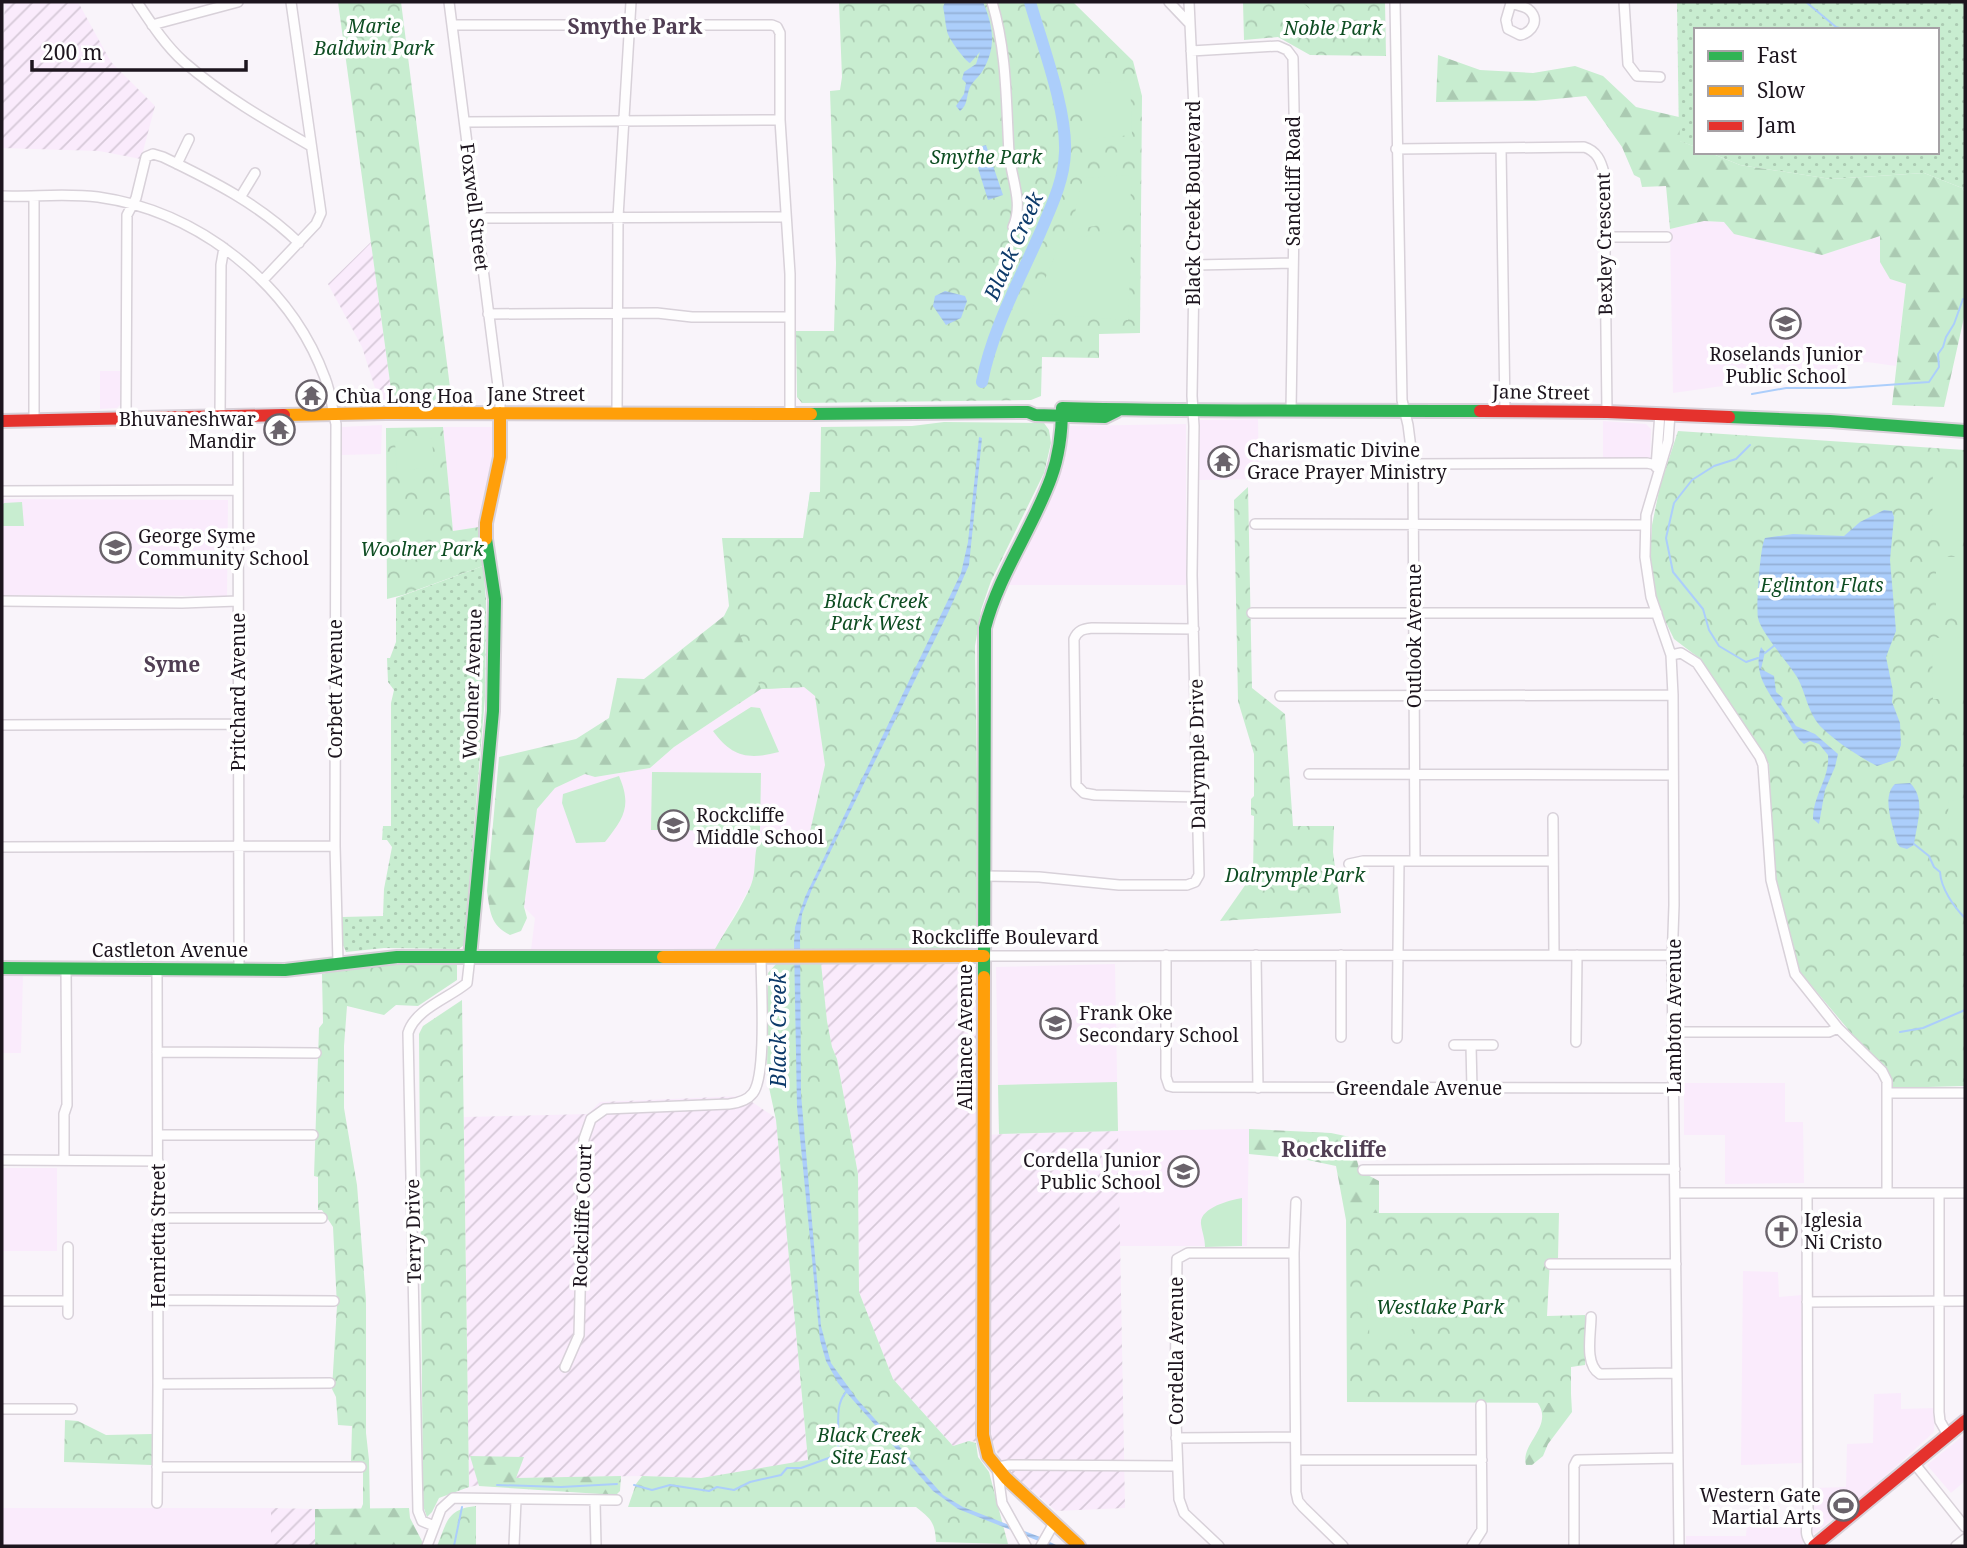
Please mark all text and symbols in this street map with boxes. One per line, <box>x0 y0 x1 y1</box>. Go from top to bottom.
district label: Smythe Park <box>568 12 703 40</box>
park label: Marie Baldwin Park <box>313 13 435 61</box>
park label: Noble Park <box>1283 15 1384 41</box>
scale bar <box>32 28 245 72</box>
legend <box>1694 28 1939 154</box>
text: 200 m <box>42 38 103 66</box>
text: Fast <box>1757 41 1797 69</box>
text: Slow <box>1757 76 1806 104</box>
street label: Black Creek Boulevard <box>1180 100 1206 306</box>
text: Jam <box>1756 111 1796 139</box>
street label: Sandcliff Road <box>1280 115 1306 246</box>
street label: Foxwell Street <box>454 142 496 273</box>
park label: Smythe Park <box>930 144 1043 170</box>
street label: Bexley Crescent <box>1590 172 1618 316</box>
water label: Black Creek <box>976 187 1050 305</box>
school or university icon: Roselands Junior Public School <box>1769 306 1803 340</box>
place label: Roselands Junior Public School <box>1709 341 1863 389</box>
street label: Jane Street <box>1491 378 1590 406</box>
temple icon: Chùa Long Hoa <box>295 379 329 413</box>
street label: Jane Street <box>486 381 585 407</box>
place label: Chùa Long Hoa <box>335 383 473 409</box>
place label: Bhuvaneshwar Mandir <box>119 406 256 454</box>
temple icon: Bhuvaneshwar Mandir <box>262 413 296 447</box>
place label: Charismatic Divine Grace Prayer Ministry <box>1247 437 1447 485</box>
temple icon: Charismatic Divine Grace Prayer Ministry <box>1207 444 1241 478</box>
place label: George Syme Community School <box>138 523 309 571</box>
school or university icon: George Syme Community School <box>98 530 132 564</box>
park label: Woolner Park <box>360 536 485 562</box>
street label: Outlook Avenue <box>1401 564 1427 708</box>
park label: Eglinton Flats <box>1759 572 1884 598</box>
park label: Black Creek Park West <box>823 588 929 636</box>
street label: Woolner Avenue <box>456 608 488 760</box>
street label: Pritchard Avenue <box>225 613 251 771</box>
street label: Corbett Avenue <box>322 619 348 759</box>
district label: Syme <box>144 650 200 678</box>
street label: Dalrymple Drive <box>1183 678 1211 830</box>
place label: Rockcliffe Middle School <box>696 802 824 850</box>
school or university icon: Rockcliffe Middle School <box>656 809 690 843</box>
park label: Dalrymple Park <box>1224 862 1366 888</box>
street label: Rockcliffe Boulevard <box>911 924 1099 950</box>
street label: Castleton Avenue <box>92 937 248 963</box>
street label: Lambton Avenue <box>1661 939 1687 1093</box>
street label: Alliance Avenue <box>952 964 978 1110</box>
water label: Black Creek <box>764 971 792 1089</box>
place label: Frank Oke Secondary School <box>1079 1000 1239 1048</box>
school or university icon: Frank Oke Secondary School <box>1039 1007 1073 1041</box>
street label: Greendale Avenue <box>1336 1075 1502 1101</box>
district label: Rockcliffe <box>1281 1135 1387 1163</box>
street label: Rockcliffe Court <box>567 1143 598 1288</box>
place label: Cordella Junior Public School <box>1023 1147 1161 1195</box>
school or university icon: Cordella Junior Public School <box>1167 1154 1201 1188</box>
street label: Henrietta Street <box>145 1163 171 1308</box>
street label: Terry Drive <box>399 1179 427 1283</box>
place label: Iglesia Ni Cristo <box>1804 1207 1882 1255</box>
church icon: Iglesia Ni Cristo <box>1764 1214 1798 1248</box>
street label: Cordella Avenue <box>1163 1277 1189 1425</box>
park label: Westlake Park <box>1376 1294 1505 1320</box>
park label: Black Creek Site East <box>816 1422 922 1470</box>
place label: Western Gate Martial Arts <box>1699 1482 1821 1530</box>
sports icon: Western Gate Martial Arts <box>1827 1489 1861 1523</box>

